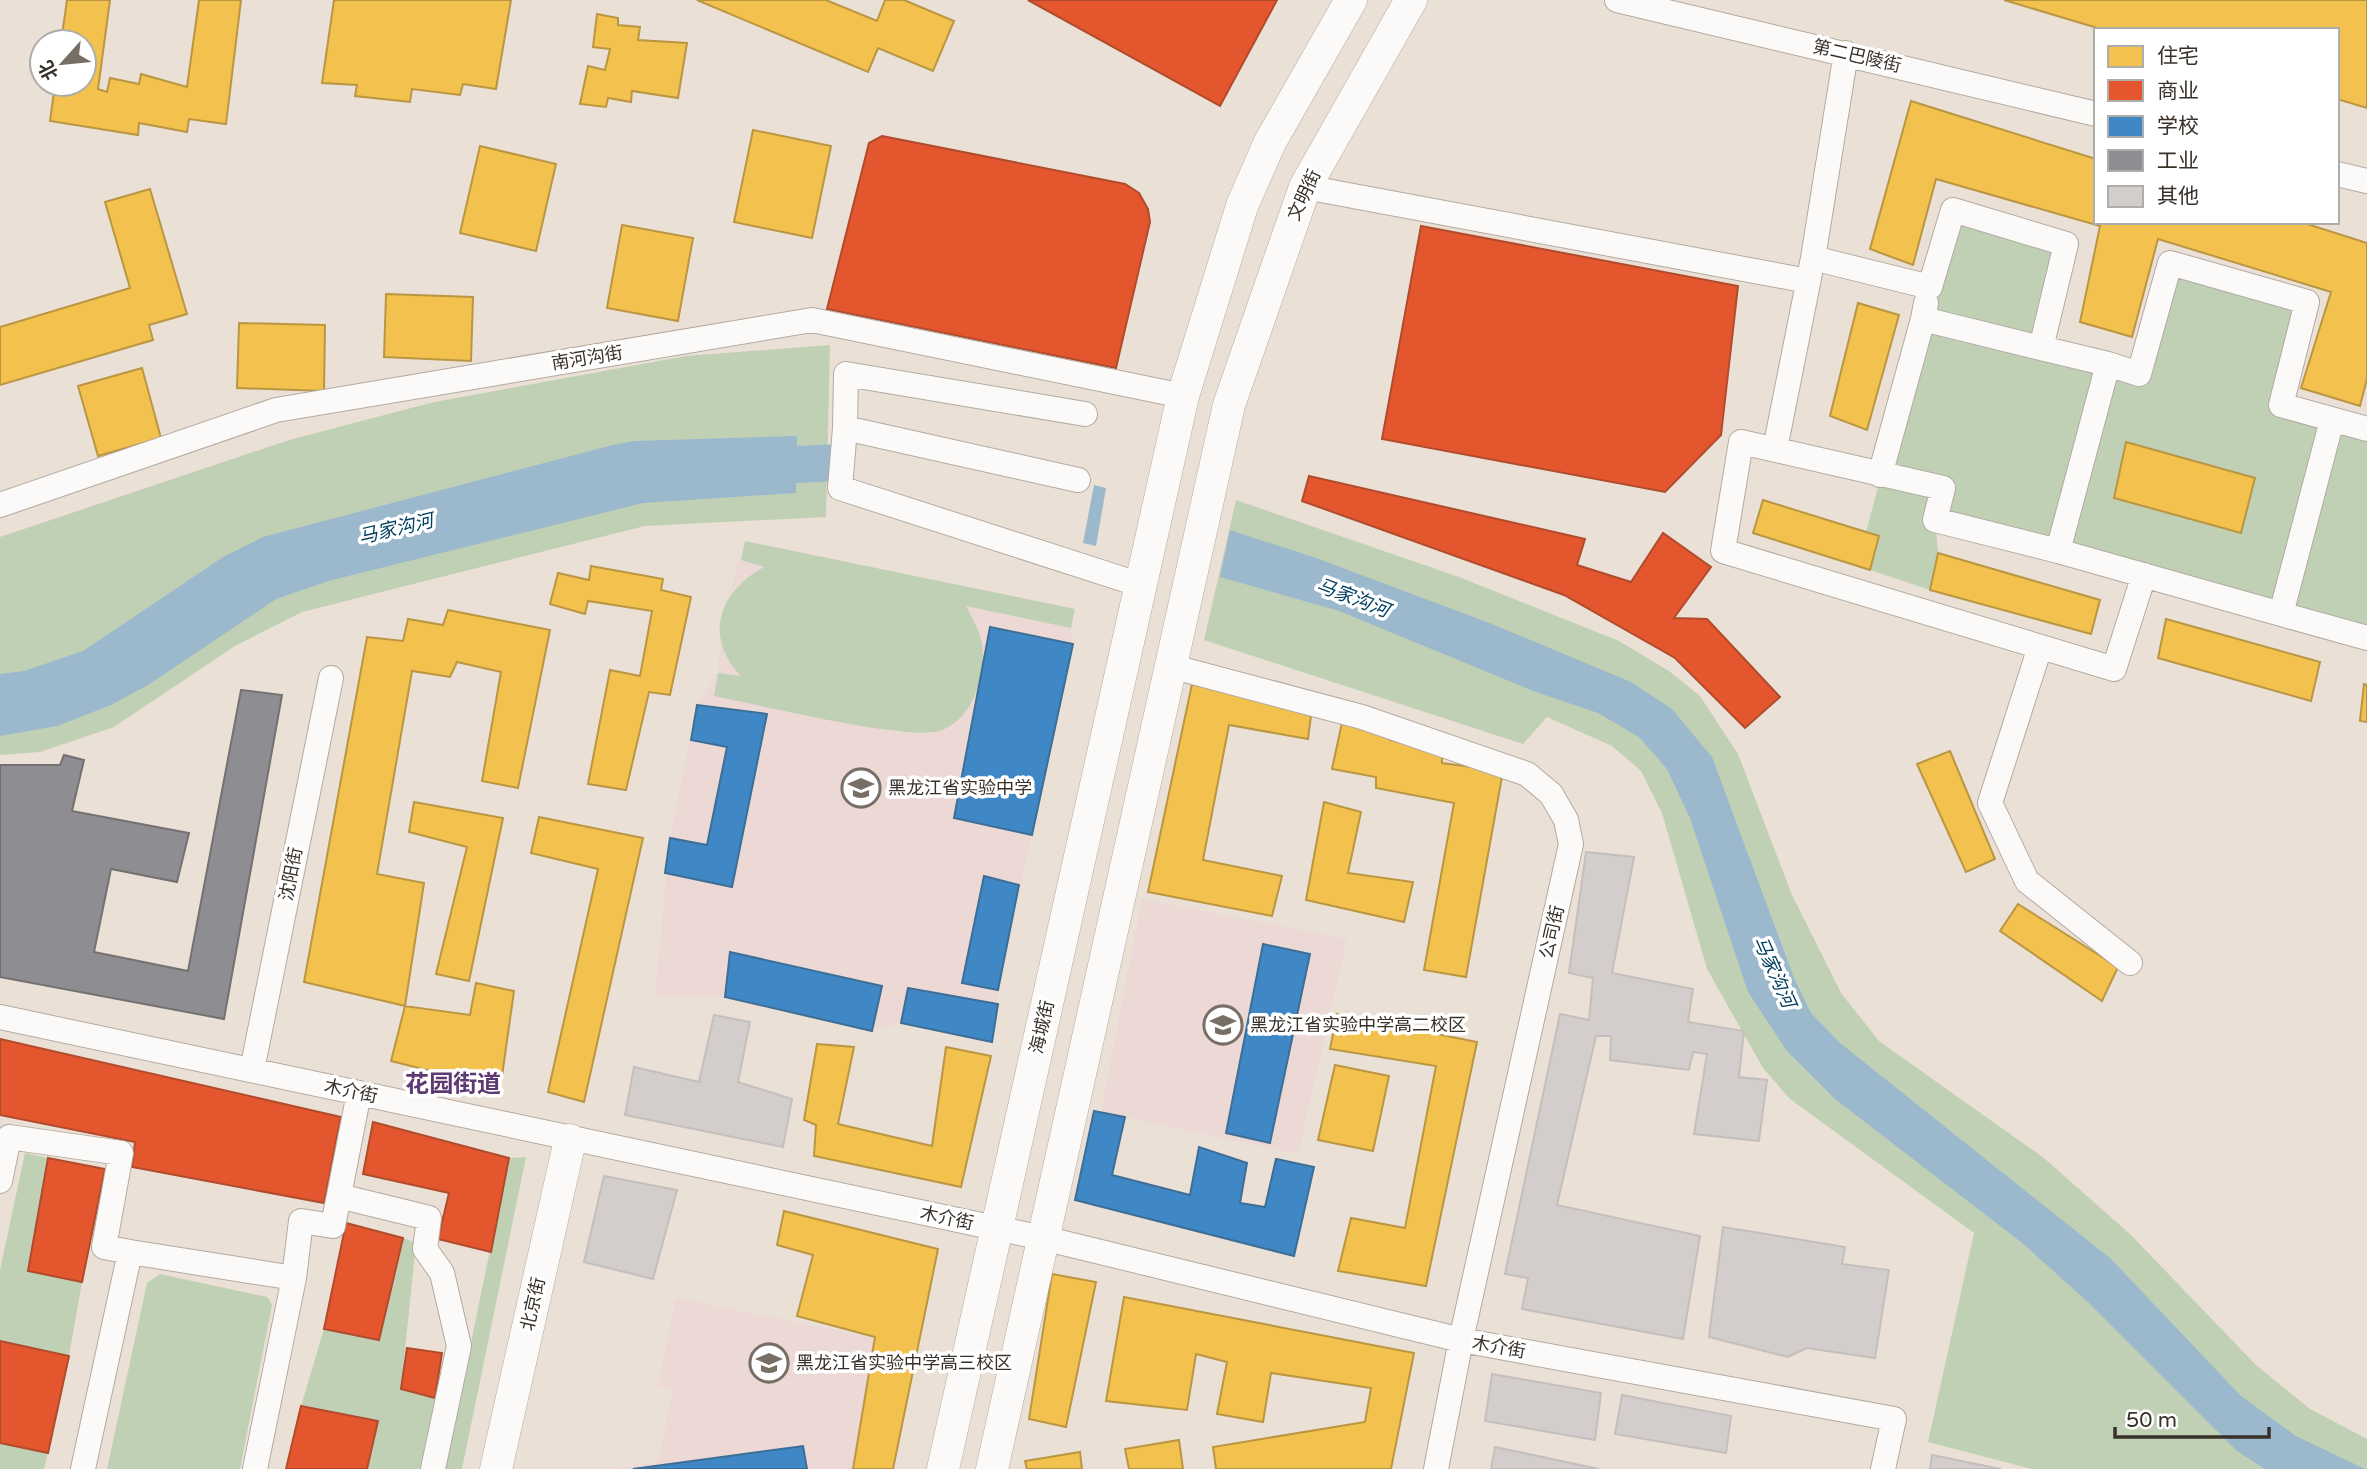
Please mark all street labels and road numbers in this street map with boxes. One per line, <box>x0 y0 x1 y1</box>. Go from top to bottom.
street label: 第二巴陵街 <box>1811 35 1903 77</box>
street label: 文明街 <box>1283 166 1325 224</box>
street label: 南河沟街 <box>550 342 624 374</box>
street label: 沈阳街 <box>275 845 307 903</box>
street label: 公司街 <box>1535 903 1569 961</box>
street label: 海城街 <box>1025 998 1059 1056</box>
street label: 木介街 <box>322 1075 380 1107</box>
street label: 木介街 <box>918 1202 976 1234</box>
street label: 北京街 <box>516 1275 550 1333</box>
street label: 木介街 <box>1471 1331 1527 1363</box>

